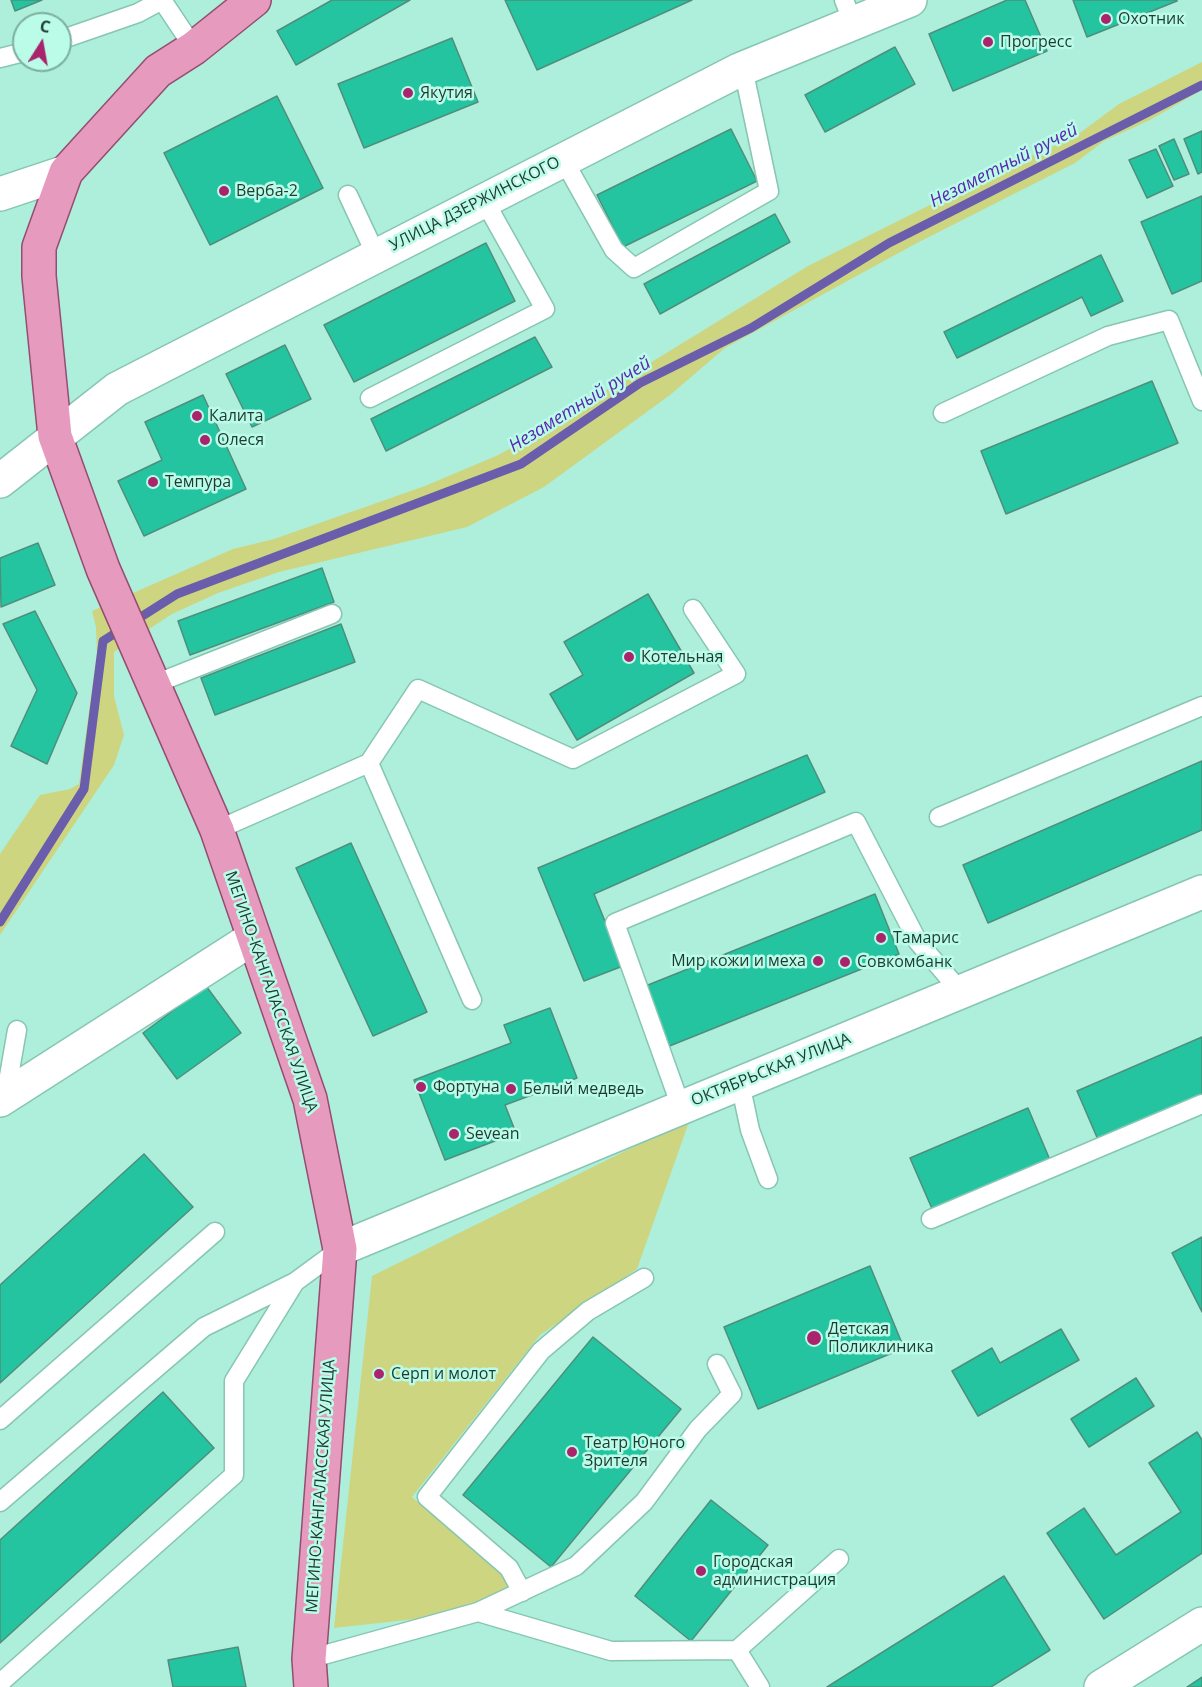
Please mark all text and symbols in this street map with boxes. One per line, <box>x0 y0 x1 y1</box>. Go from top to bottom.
place label: Охотник <box>1118 9 1185 29</box>
north arrow <box>12 12 72 72</box>
marker: Охотник <box>1099 12 1113 26</box>
text: С <box>38 15 52 38</box>
place label: Прогресс <box>1000 32 1072 52</box>
marker: Прогресс <box>981 35 995 49</box>
place label: Якутия <box>420 83 473 103</box>
marker: Якутия <box>401 86 415 100</box>
water label: Незаметный ручей <box>926 119 1082 213</box>
street label: УЛИЦА ДЗЕРЖИНСКОГО <box>387 153 563 255</box>
place label: Верба-2 <box>236 181 298 201</box>
marker: Верба-2 <box>217 184 231 198</box>
water label: Незаметный ручей <box>505 353 655 457</box>
place label: Калита <box>209 406 263 426</box>
marker: Калита <box>190 409 204 423</box>
place label: Олеся <box>217 430 264 450</box>
marker: Олеся <box>198 433 212 447</box>
place label: Темпура <box>165 472 231 492</box>
marker: Темпура <box>146 475 160 489</box>
place label: Котельная <box>641 647 723 667</box>
marker: Котельная <box>622 650 636 664</box>
street label: МЕГИНО-КАНГАЛАССКАЯ УЛИЦА <box>221 869 321 1115</box>
place label: Тамарис <box>893 928 959 948</box>
marker: Тамарис <box>874 931 888 945</box>
place label: Мир кожи и меха <box>671 951 806 971</box>
place label: Совкомбанк <box>857 952 952 972</box>
marker: Мир кожи и меха <box>811 954 825 968</box>
marker: Совкомбанк <box>838 955 852 969</box>
street label: ОКТЯБРЬСКАЯ УЛИЦА <box>689 1029 853 1111</box>
place label: Фортуна <box>433 1077 500 1097</box>
place label: Белый медведь <box>523 1079 644 1099</box>
marker: Фортуна <box>414 1080 428 1094</box>
marker: Белый медведь <box>504 1082 518 1096</box>
place label: Sevean <box>466 1124 519 1144</box>
marker: Sevean <box>447 1127 461 1141</box>
place label: Детская Поликлиника <box>828 1319 934 1357</box>
marker: Детская Поликлиника <box>805 1329 823 1347</box>
street label: МЕГИНО-КАНГАЛАССКАЯ УЛИЦА <box>303 1359 339 1613</box>
place label: Серп и молот <box>391 1364 496 1384</box>
marker: Серп и молот <box>372 1367 386 1381</box>
place label: Театр Юного Зрителя <box>584 1433 685 1471</box>
marker: Театр Юного Зрителя <box>565 1445 579 1459</box>
place label: Городская администрация <box>713 1552 836 1590</box>
marker: Городская администрация <box>694 1564 708 1578</box>

